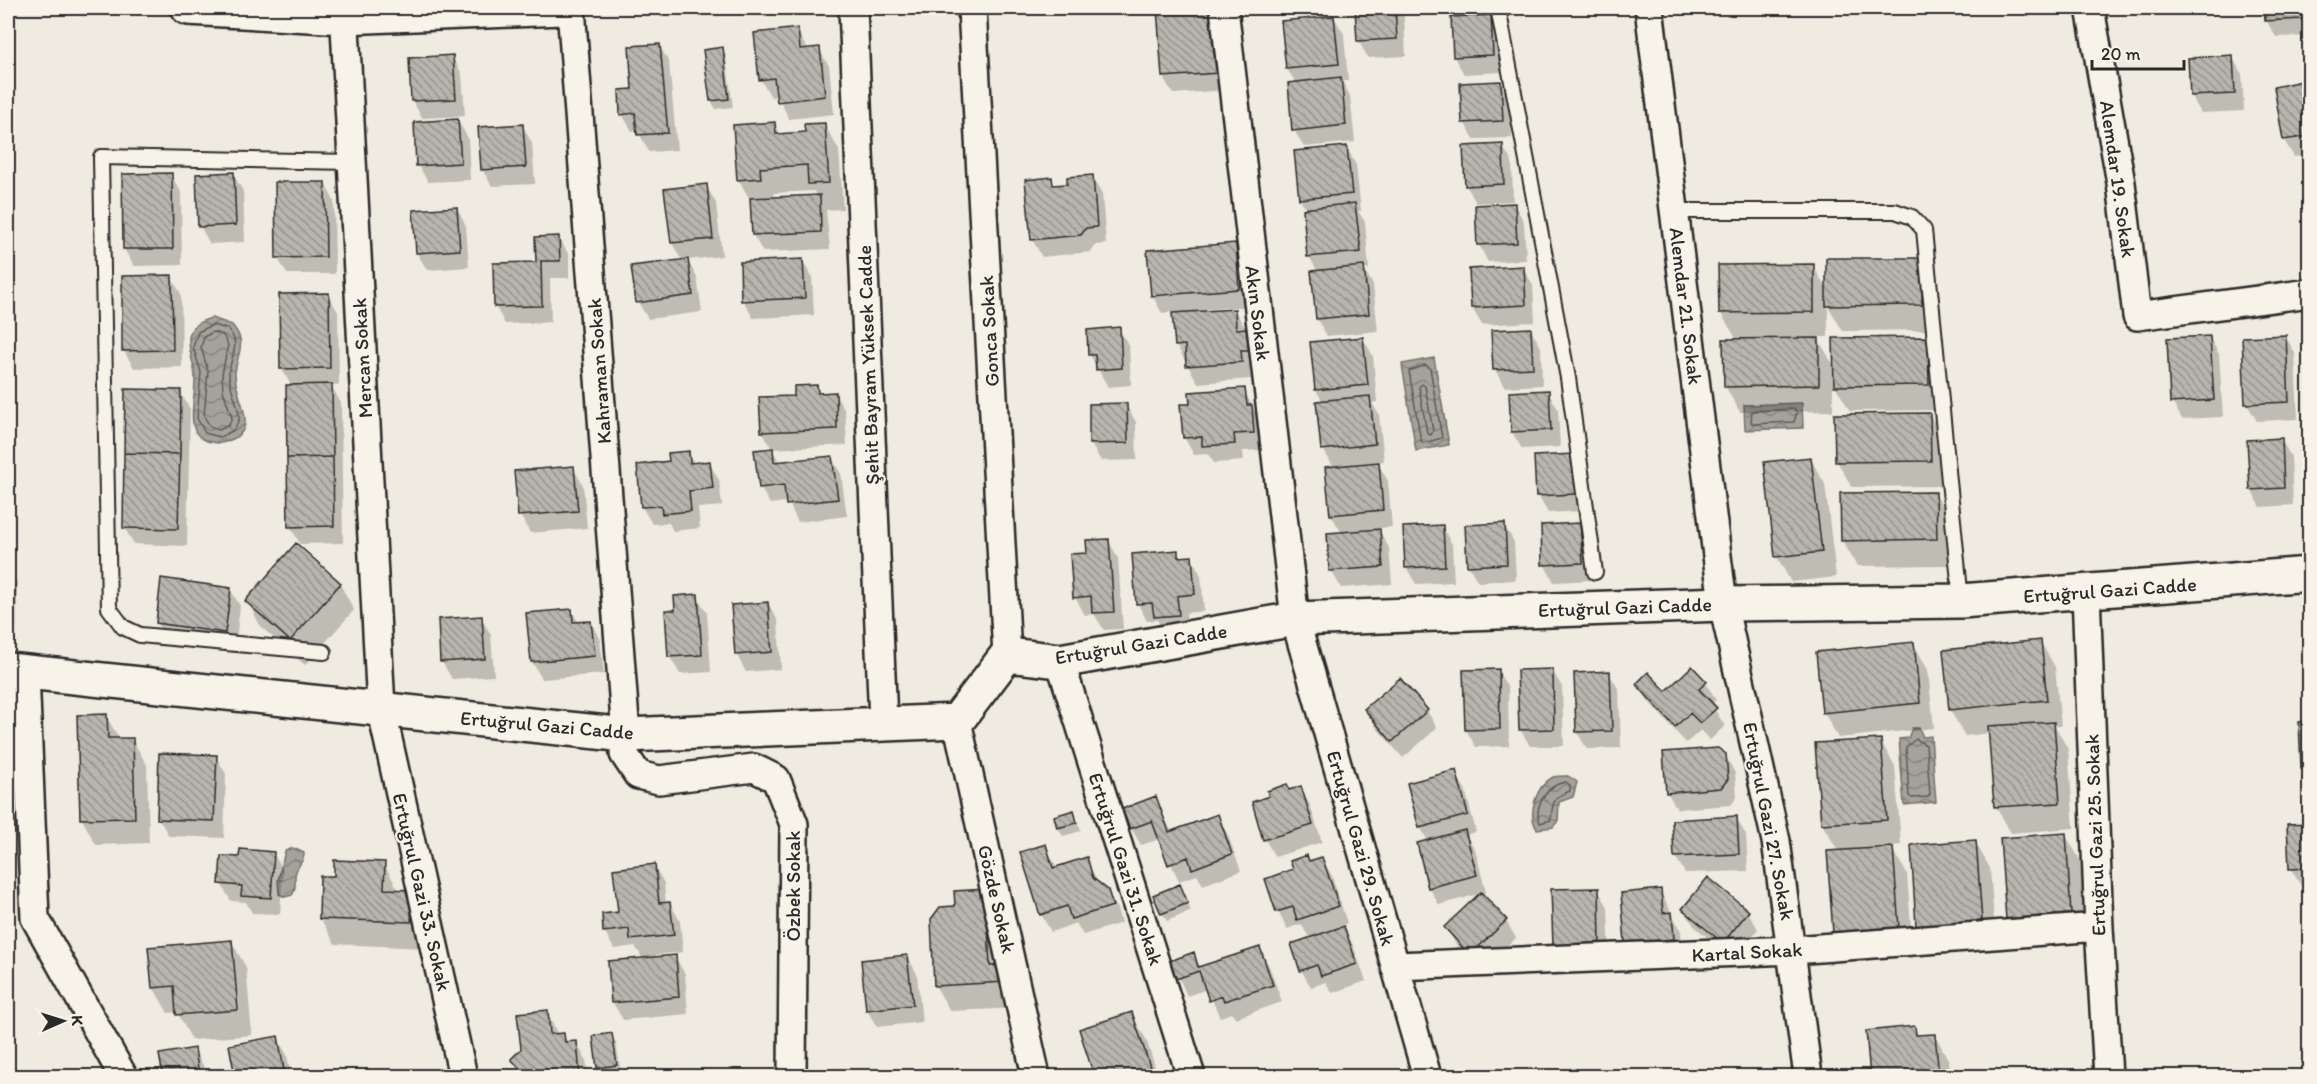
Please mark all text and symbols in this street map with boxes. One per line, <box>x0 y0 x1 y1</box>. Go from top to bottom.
scale bar <box>2092 33 2184 71</box>
text: 20 m <box>2101 43 2141 65</box>
street label: Alemdar 19. Sokak <box>2095 99 2141 259</box>
street label: Alemdar 21. Sokak <box>1664 226 1708 386</box>
street label: Şehit Bayram Yüksek Cadde <box>852 245 884 485</box>
street label: Akın Sokak <box>1240 264 1276 363</box>
street label: Gonca Sokak <box>974 274 1004 387</box>
street label: Mercan Sokak <box>347 297 377 419</box>
street label: Kahraman Sokak <box>582 297 616 445</box>
street label: Ertuğrul Gazi Cadde <box>2022 572 2198 608</box>
street label: Ertuğrul Gazi Cadde <box>1538 592 1712 622</box>
street label: Ertuğrul Gazi Cadde <box>1053 619 1229 669</box>
street label: Ertuğrul Gazi Cadde <box>459 705 635 745</box>
street label: Ertuğrul Gazi 27. Sokak <box>1738 720 1800 922</box>
street label: Ertuğrul Gazi 25. Sokak <box>2079 734 2111 936</box>
street label: Ertuğrul Gazi 29. Sokak <box>1322 748 1400 948</box>
street label: Ertuğrul Gazi 31. Sokak <box>1084 770 1168 968</box>
street label: Ertuğrul Gazi 33. Sokak <box>388 791 456 993</box>
street label: Özbek Sokak <box>781 831 805 941</box>
street label: Gözde Sokak <box>973 843 1021 956</box>
street label: Kartal Sokak <box>1691 937 1803 967</box>
north arrow <box>33 991 93 1051</box>
text: K <box>68 1015 87 1027</box>

